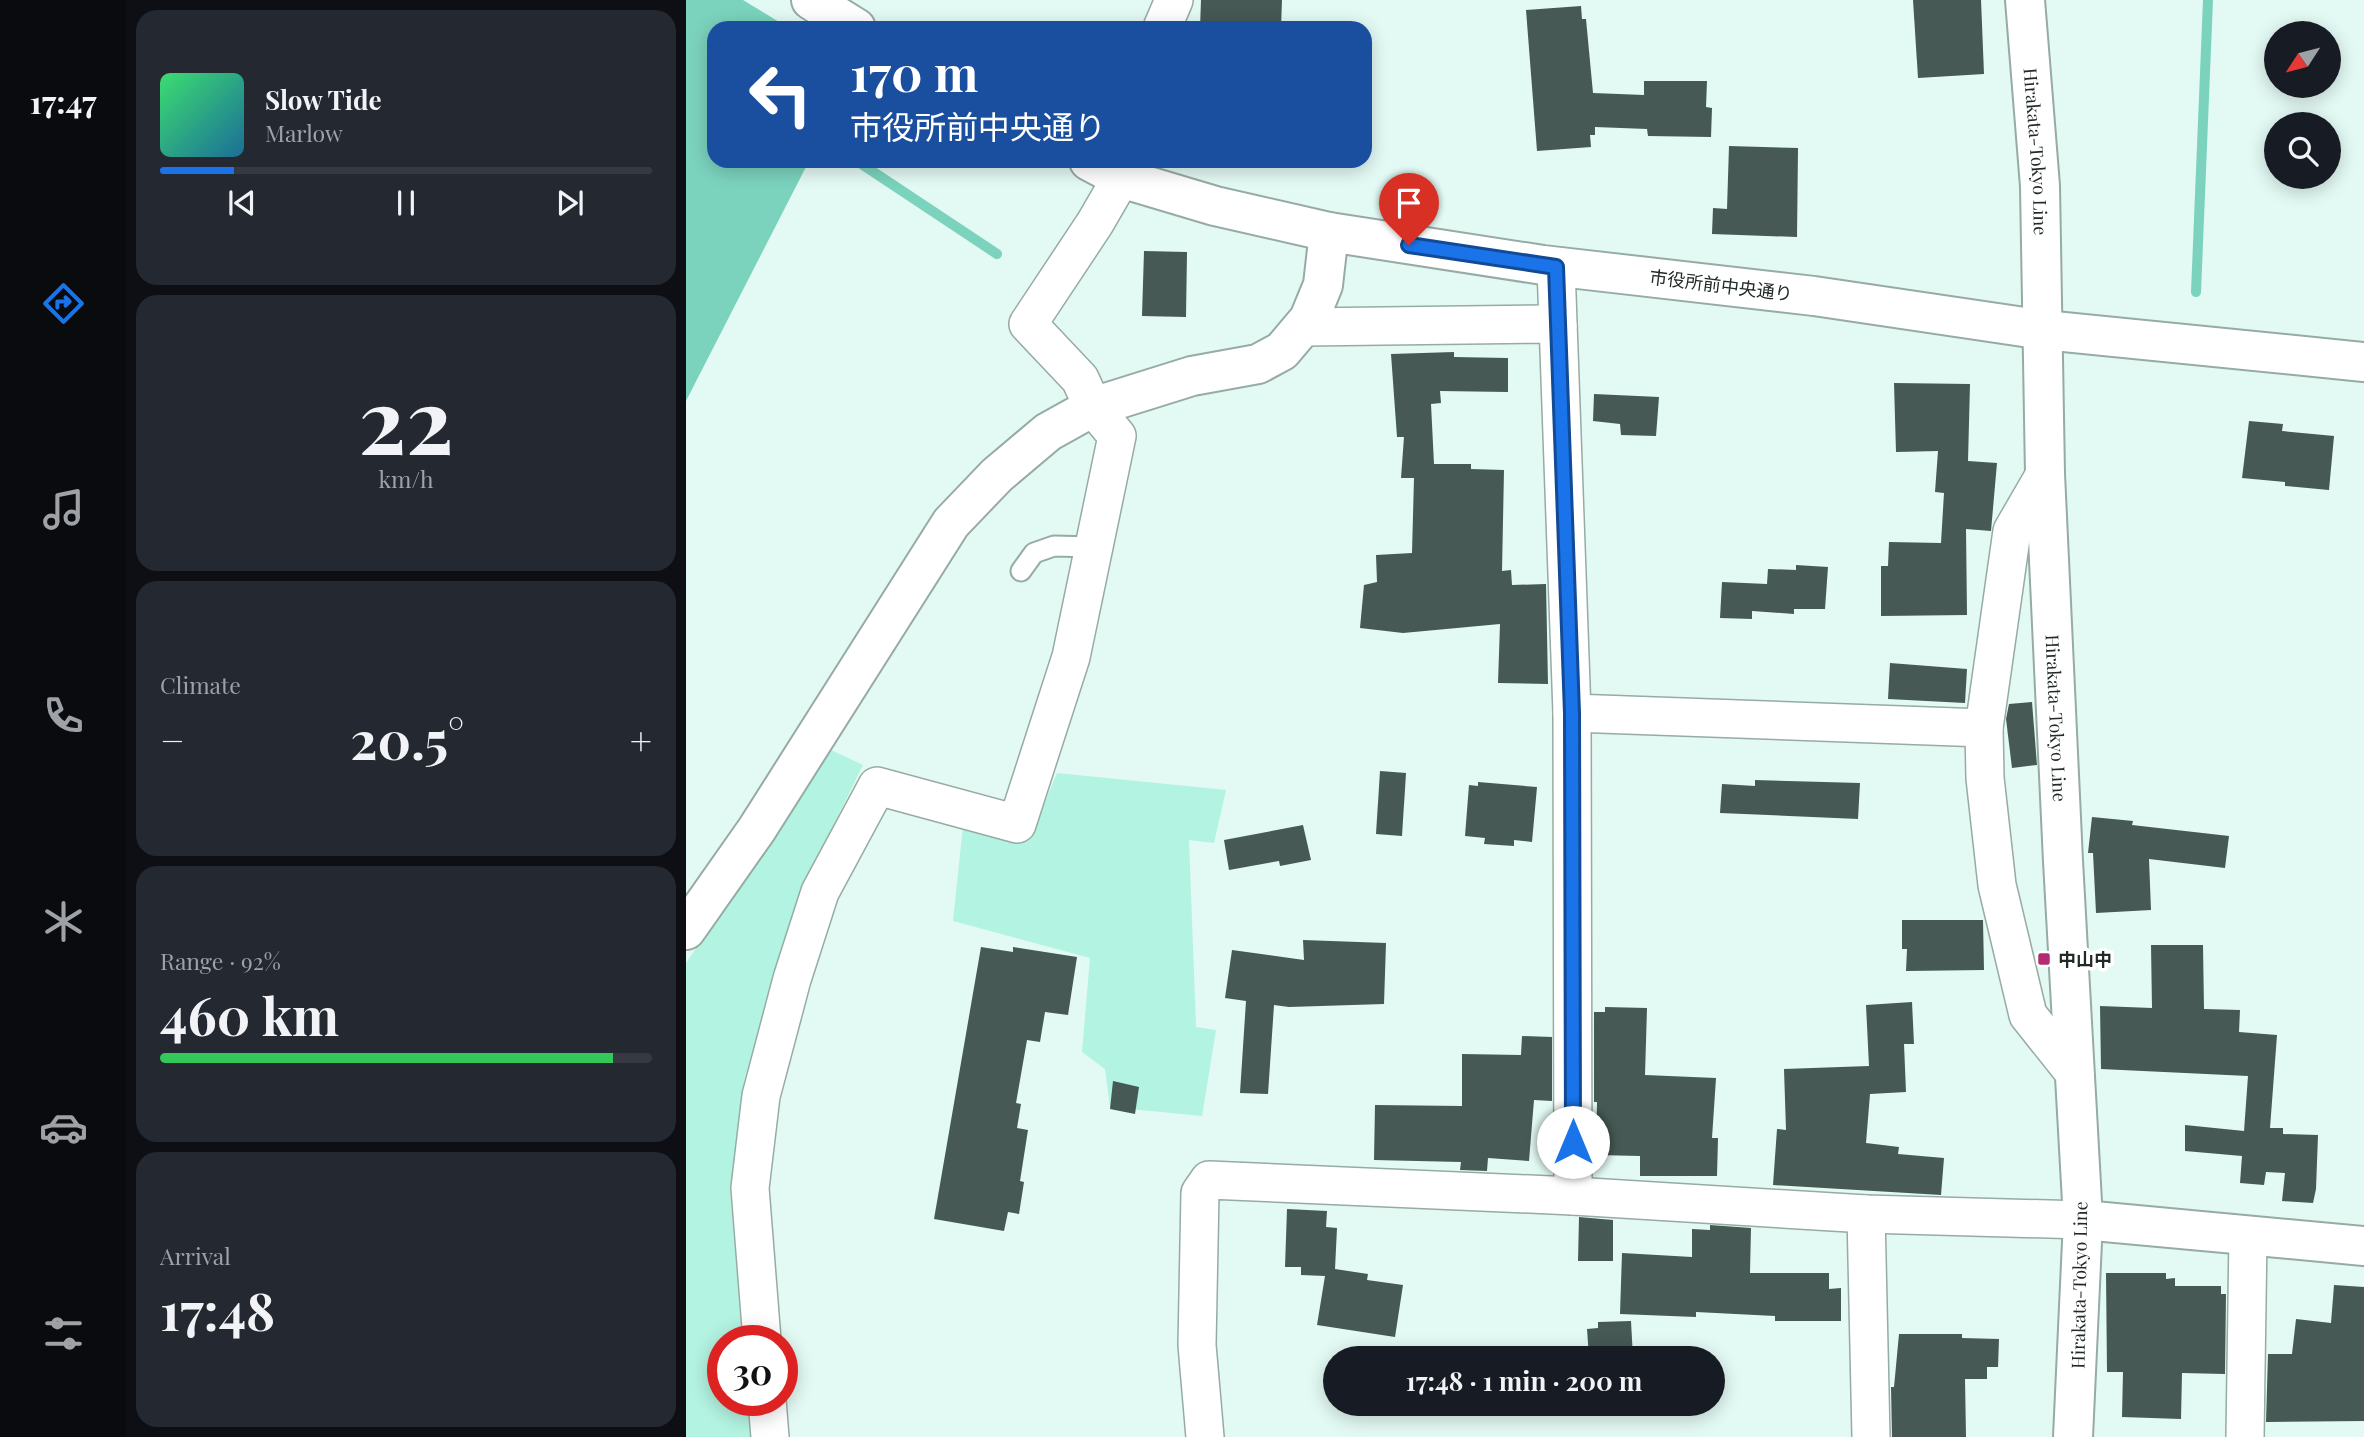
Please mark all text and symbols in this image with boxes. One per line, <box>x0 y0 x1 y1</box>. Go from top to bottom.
north arrow <box>2264 21 2342 98</box>
map controls <box>2264 21 2341 189</box>
text: 170 m <box>850 39 978 104</box>
icon: left <box>735 49 826 140</box>
street label: Hirakata-Tokyo Line <box>2019 67 2053 235</box>
text: 17:47 <box>29 79 97 122</box>
text: Slow Tide <box>265 82 382 117</box>
text: 市役所前中央通り <box>850 104 1106 147</box>
button: search <box>2264 112 2341 189</box>
text: Marlow <box>265 117 343 148</box>
pin <box>1379 173 1439 245</box>
icon: previous <box>223 184 261 222</box>
icon: pause <box>387 184 425 222</box>
icon: next <box>551 184 589 222</box>
icon: arrive <box>1390 184 1428 222</box>
street label: 市役所前中央通り <box>1648 264 1794 306</box>
icon: directions <box>39 279 88 328</box>
text: 22 <box>358 357 454 478</box>
text: km/h <box>378 463 434 494</box>
icon: music <box>39 485 88 534</box>
street label: Hirakata-Tokyo Line <box>2040 634 2072 802</box>
text: Climate <box>160 669 241 700</box>
icon: phone <box>39 691 88 740</box>
text: 20.5° <box>350 704 464 773</box>
text: − <box>160 714 185 765</box>
text: + <box>630 714 652 765</box>
icon: climate <box>39 897 88 946</box>
text: Range · 92% <box>160 945 281 976</box>
place label: 中山中 <box>2058 947 2112 971</box>
marker: 中山中 <box>2036 951 2052 967</box>
text: 460 km <box>160 980 339 1049</box>
icon: car <box>39 1103 88 1152</box>
position arrow <box>1536 1105 1610 1179</box>
street label: Hirakata-Tokyo Line <box>2066 1201 2092 1369</box>
text: Arrival <box>160 1240 231 1271</box>
text: 17:48 <box>160 1275 275 1344</box>
icon: filters <box>39 1309 88 1358</box>
speed limit sign: 30 <box>707 1325 798 1416</box>
text: 17:48 · 1 min · 200 m <box>1406 1363 1642 1398</box>

